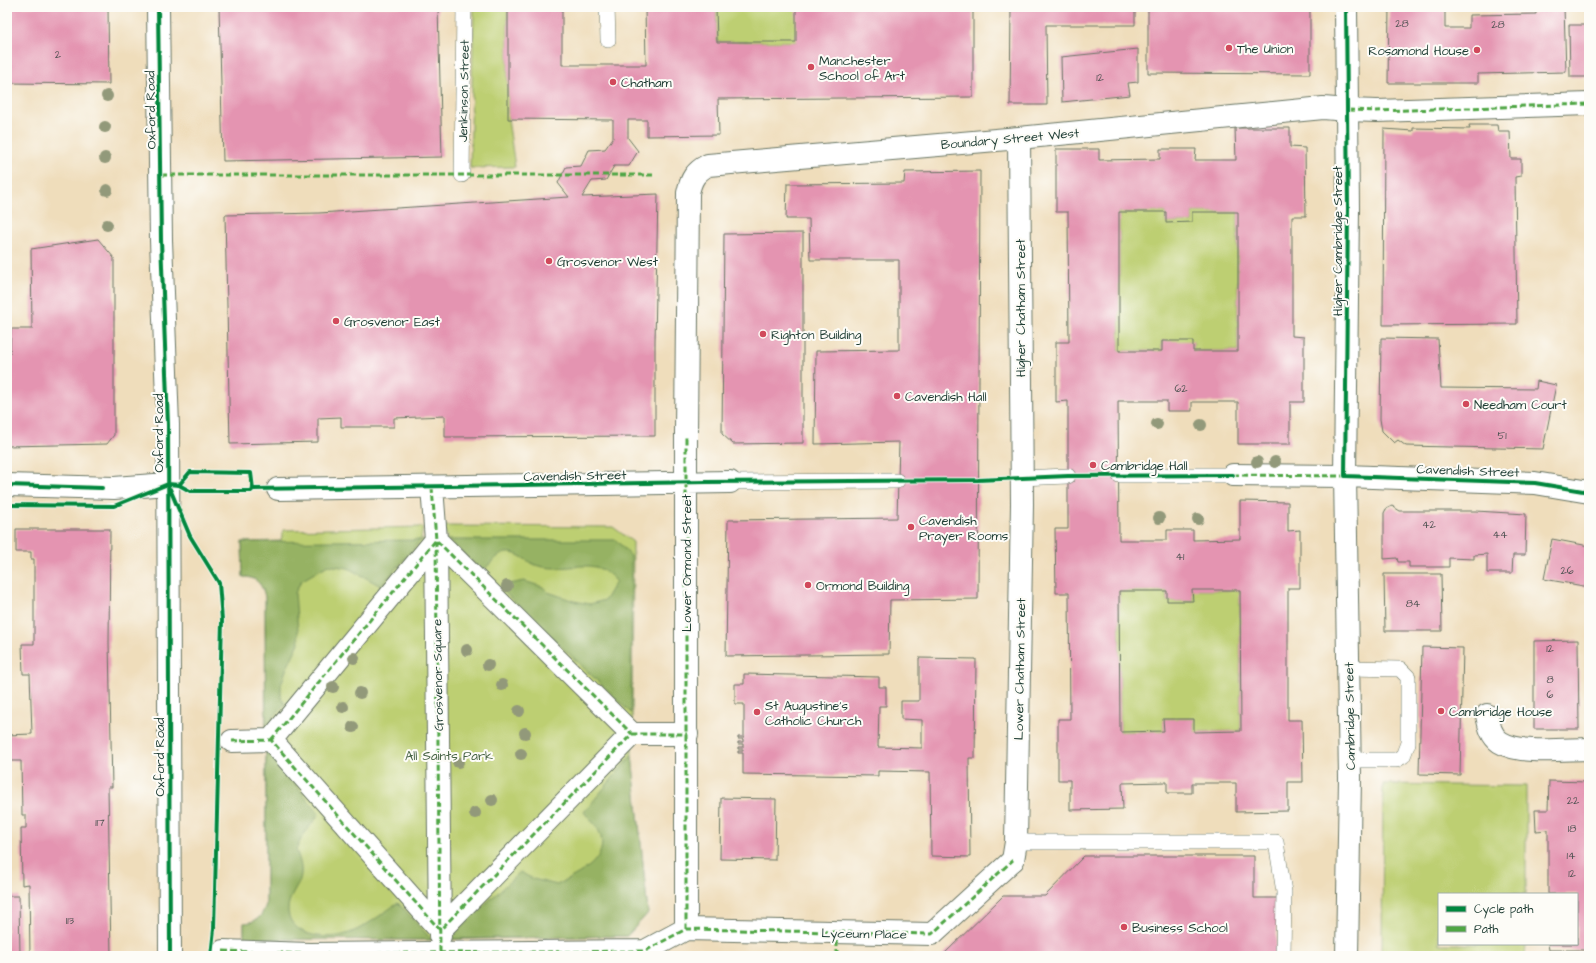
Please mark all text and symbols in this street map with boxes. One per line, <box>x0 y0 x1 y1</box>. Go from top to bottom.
house number: 28 <box>1395 16 1409 31</box>
house number: 28 <box>1491 17 1505 32</box>
street label: Jenkinson Street <box>454 39 474 142</box>
place label: The Union <box>1237 40 1294 58</box>
place label: Rosamond House <box>1368 42 1469 60</box>
marker: The Union <box>1224 43 1234 53</box>
marker: Rosamond House <box>1472 45 1482 55</box>
house number: 2 <box>55 47 62 62</box>
place label: Manchester School of Art <box>819 52 906 85</box>
marker: Manchester School of Art <box>806 62 816 72</box>
street label: Oxford Road <box>141 70 161 150</box>
house number: 12 <box>1096 70 1105 85</box>
place label: Chatham <box>621 74 673 92</box>
marker: Chatham <box>608 77 618 87</box>
street label: Boundary Street West <box>940 124 1081 155</box>
street label: Higher Cambridge Street <box>1329 165 1348 316</box>
street label: Higher Chatham Street <box>1012 238 1031 377</box>
place label: Grosvenor West <box>557 253 659 271</box>
marker: Grosvenor West <box>544 256 554 266</box>
place label: Grosvenor East <box>344 313 441 331</box>
marker: Grosvenor East <box>331 316 341 326</box>
place label: Righton Building <box>771 326 862 345</box>
marker: Righton Building <box>758 329 768 339</box>
house number: 62 <box>1174 381 1188 396</box>
place label: Cavendish Hall <box>905 388 986 406</box>
marker: Cavendish Hall <box>892 391 902 401</box>
street label: Oxford Road <box>150 393 168 472</box>
place label: Needham Court <box>1474 396 1568 414</box>
marker: Needham Court <box>1461 399 1471 409</box>
house number: 51 <box>1497 428 1507 443</box>
place label: Cambridge Hall <box>1101 457 1188 476</box>
marker: Cambridge Hall <box>1088 460 1098 470</box>
street label: Cavendish Street <box>1416 460 1520 482</box>
street label: Cavendish Street <box>523 466 627 486</box>
street label: Lower Ormond Street <box>678 493 696 632</box>
place label: Cavendish Prayer Rooms <box>919 512 1009 546</box>
house number: 42 <box>1422 517 1437 532</box>
marker: Cavendish Prayer Rooms <box>906 522 916 532</box>
house number: 44 <box>1493 527 1508 542</box>
house number: 41 <box>1176 549 1185 564</box>
house number: 26 <box>1560 563 1574 578</box>
place label: Ormond Building <box>816 577 910 596</box>
marker: Ormond Building <box>803 580 813 590</box>
house number: 84 <box>1406 596 1421 611</box>
street label: Lower Chatham Street <box>1010 597 1030 740</box>
street label: Grosvenor Square <box>428 619 448 731</box>
house number: 12 <box>1546 641 1555 656</box>
street label: Cambridge Street <box>1340 661 1361 770</box>
house number: 8 <box>1546 672 1554 687</box>
house number: 6 <box>1547 687 1554 702</box>
place label: St Augustine's Catholic Church <box>765 697 862 730</box>
place label: Cambridge House <box>1449 703 1552 722</box>
marker: Cambridge House <box>1436 706 1446 716</box>
marker: St Augustine's Catholic Church <box>752 707 762 717</box>
street label: Oxford Road <box>151 717 169 796</box>
park label: All Saints Park <box>405 747 493 765</box>
house number: 22 <box>1567 793 1580 808</box>
house number: 117 <box>95 815 105 830</box>
house number: 18 <box>1568 821 1576 836</box>
house number: 14 <box>1567 848 1576 863</box>
house number: 12 <box>1568 866 1577 881</box>
legend <box>1438 893 1578 945</box>
text: Cycle path <box>1474 901 1533 919</box>
house number: 113 <box>66 913 75 928</box>
place label: Business School <box>1132 919 1228 937</box>
text: Path <box>1474 921 1499 938</box>
marker: Business School <box>1119 922 1129 932</box>
street label: Lyceum Place <box>821 924 907 945</box>

